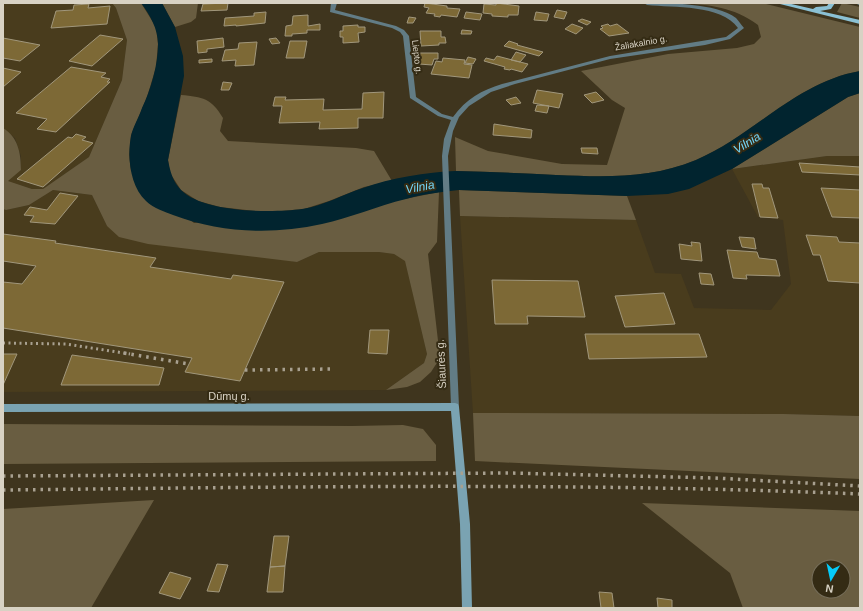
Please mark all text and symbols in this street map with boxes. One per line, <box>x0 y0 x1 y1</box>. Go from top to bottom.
street label: Žaliakalnio g. <box>614 33 668 53</box>
street label: Liepto g. <box>410 39 424 75</box>
water label: Vilnia <box>731 129 763 157</box>
water label: Vilnia <box>404 178 436 196</box>
street label: Šiaurės g. <box>434 339 448 389</box>
street label: Dūmų g. <box>208 390 250 402</box>
north arrow <box>811 559 851 599</box>
text: N <box>825 582 834 595</box>

